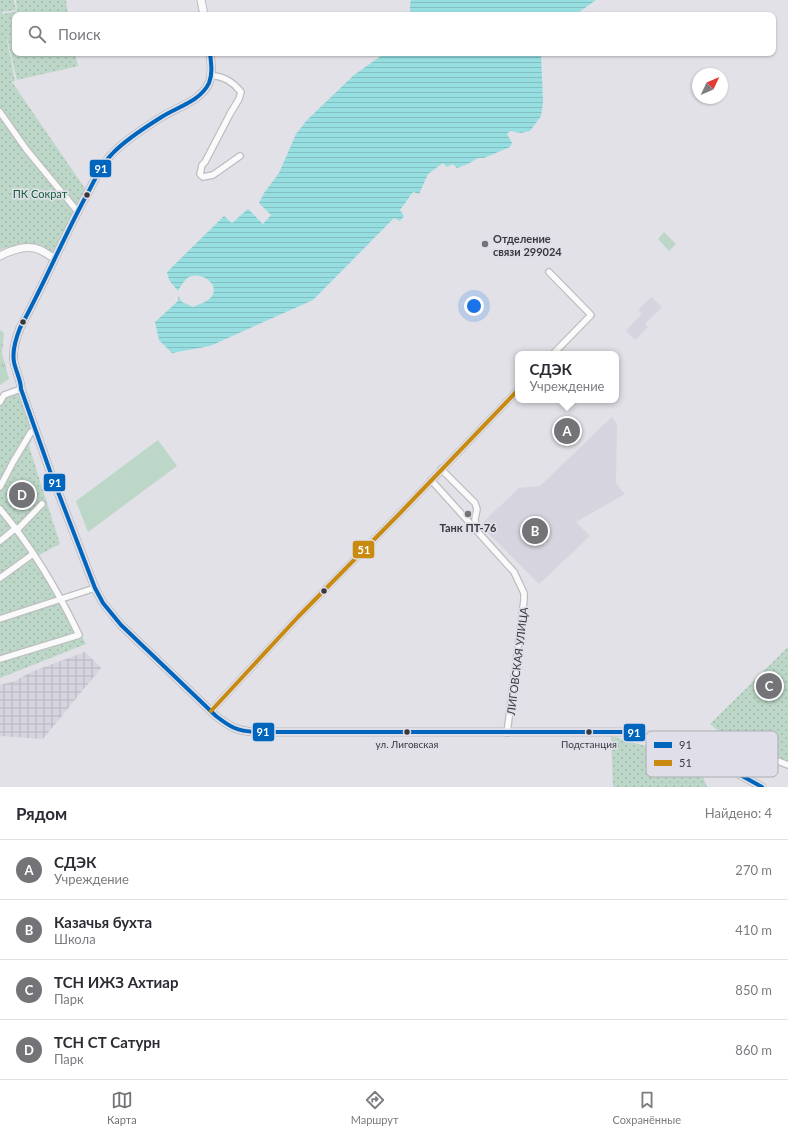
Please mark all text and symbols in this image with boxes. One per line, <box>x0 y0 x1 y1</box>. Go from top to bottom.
search box <box>12 12 776 56</box>
icon: search <box>26 23 48 45</box>
text: Поиск <box>58 25 101 43</box>
north arrow <box>692 68 728 104</box>
line badge: 91 <box>89 159 112 178</box>
text: 91 <box>95 162 107 175</box>
park label: ПК Сократ <box>13 187 68 200</box>
unlabelled marker <box>82 190 92 200</box>
place label: Отделение связи 299024 <box>493 232 562 258</box>
marker: Отделение связи 299024 <box>480 239 490 249</box>
your location <box>464 296 484 316</box>
unlabelled marker <box>18 317 28 327</box>
popup <box>515 351 619 403</box>
text: СДЭК <box>530 360 572 378</box>
text: Учреждение <box>530 378 604 394</box>
pin: A <box>554 416 580 446</box>
line badge: 91 <box>43 473 66 492</box>
text: 91 <box>49 476 61 489</box>
pin: D <box>9 480 35 510</box>
marker: Танк ПТ-76 <box>463 509 473 519</box>
pin: B <box>522 516 548 546</box>
place label: Танк ПТ-76 <box>440 521 497 534</box>
line badge: 51 <box>352 540 375 559</box>
text: 51 <box>358 543 370 556</box>
unlabelled marker <box>319 586 329 596</box>
street label: ЛИГОВСКАЯ УЛИЦА <box>504 606 530 717</box>
pin: C <box>756 671 782 701</box>
line badge: 91 <box>252 722 275 742</box>
line badge: 91 <box>623 723 646 742</box>
text: 91 <box>257 725 269 738</box>
text: 91 <box>628 726 640 739</box>
marker: ул. Лиговская <box>402 727 412 737</box>
marker: Подстанция <box>584 727 594 737</box>
legend <box>646 731 778 777</box>
place label: ул. Лиговская <box>376 738 438 750</box>
place label: Подстанция <box>561 738 617 750</box>
text: 91 <box>679 738 692 751</box>
text: 51 <box>679 756 692 769</box>
text: Рядом <box>16 803 67 824</box>
text: Найдено: 4 <box>705 805 772 821</box>
text: СДЭК <box>54 853 97 871</box>
text: A <box>24 862 34 878</box>
text: 270 m <box>735 862 772 878</box>
text: Учреждение <box>54 871 129 887</box>
text: Казачья бухта <box>54 913 152 931</box>
text: B <box>25 922 33 938</box>
text: 410 m <box>735 922 772 938</box>
text: Школа <box>54 931 96 947</box>
text: ТСН ИЖЗ Ахтиар <box>54 973 178 991</box>
text: C <box>25 982 33 998</box>
text: 850 m <box>735 982 772 998</box>
text: Парк <box>54 991 84 1007</box>
text: ТСН СТ Сатурн <box>54 1033 160 1051</box>
text: D <box>24 1042 34 1058</box>
text: 860 m <box>735 1042 772 1058</box>
text: Парк <box>54 1051 84 1067</box>
tab: Карта <box>107 1089 137 1126</box>
tab: Маршрут <box>351 1089 399 1126</box>
tab: Сохранённые <box>613 1089 681 1126</box>

